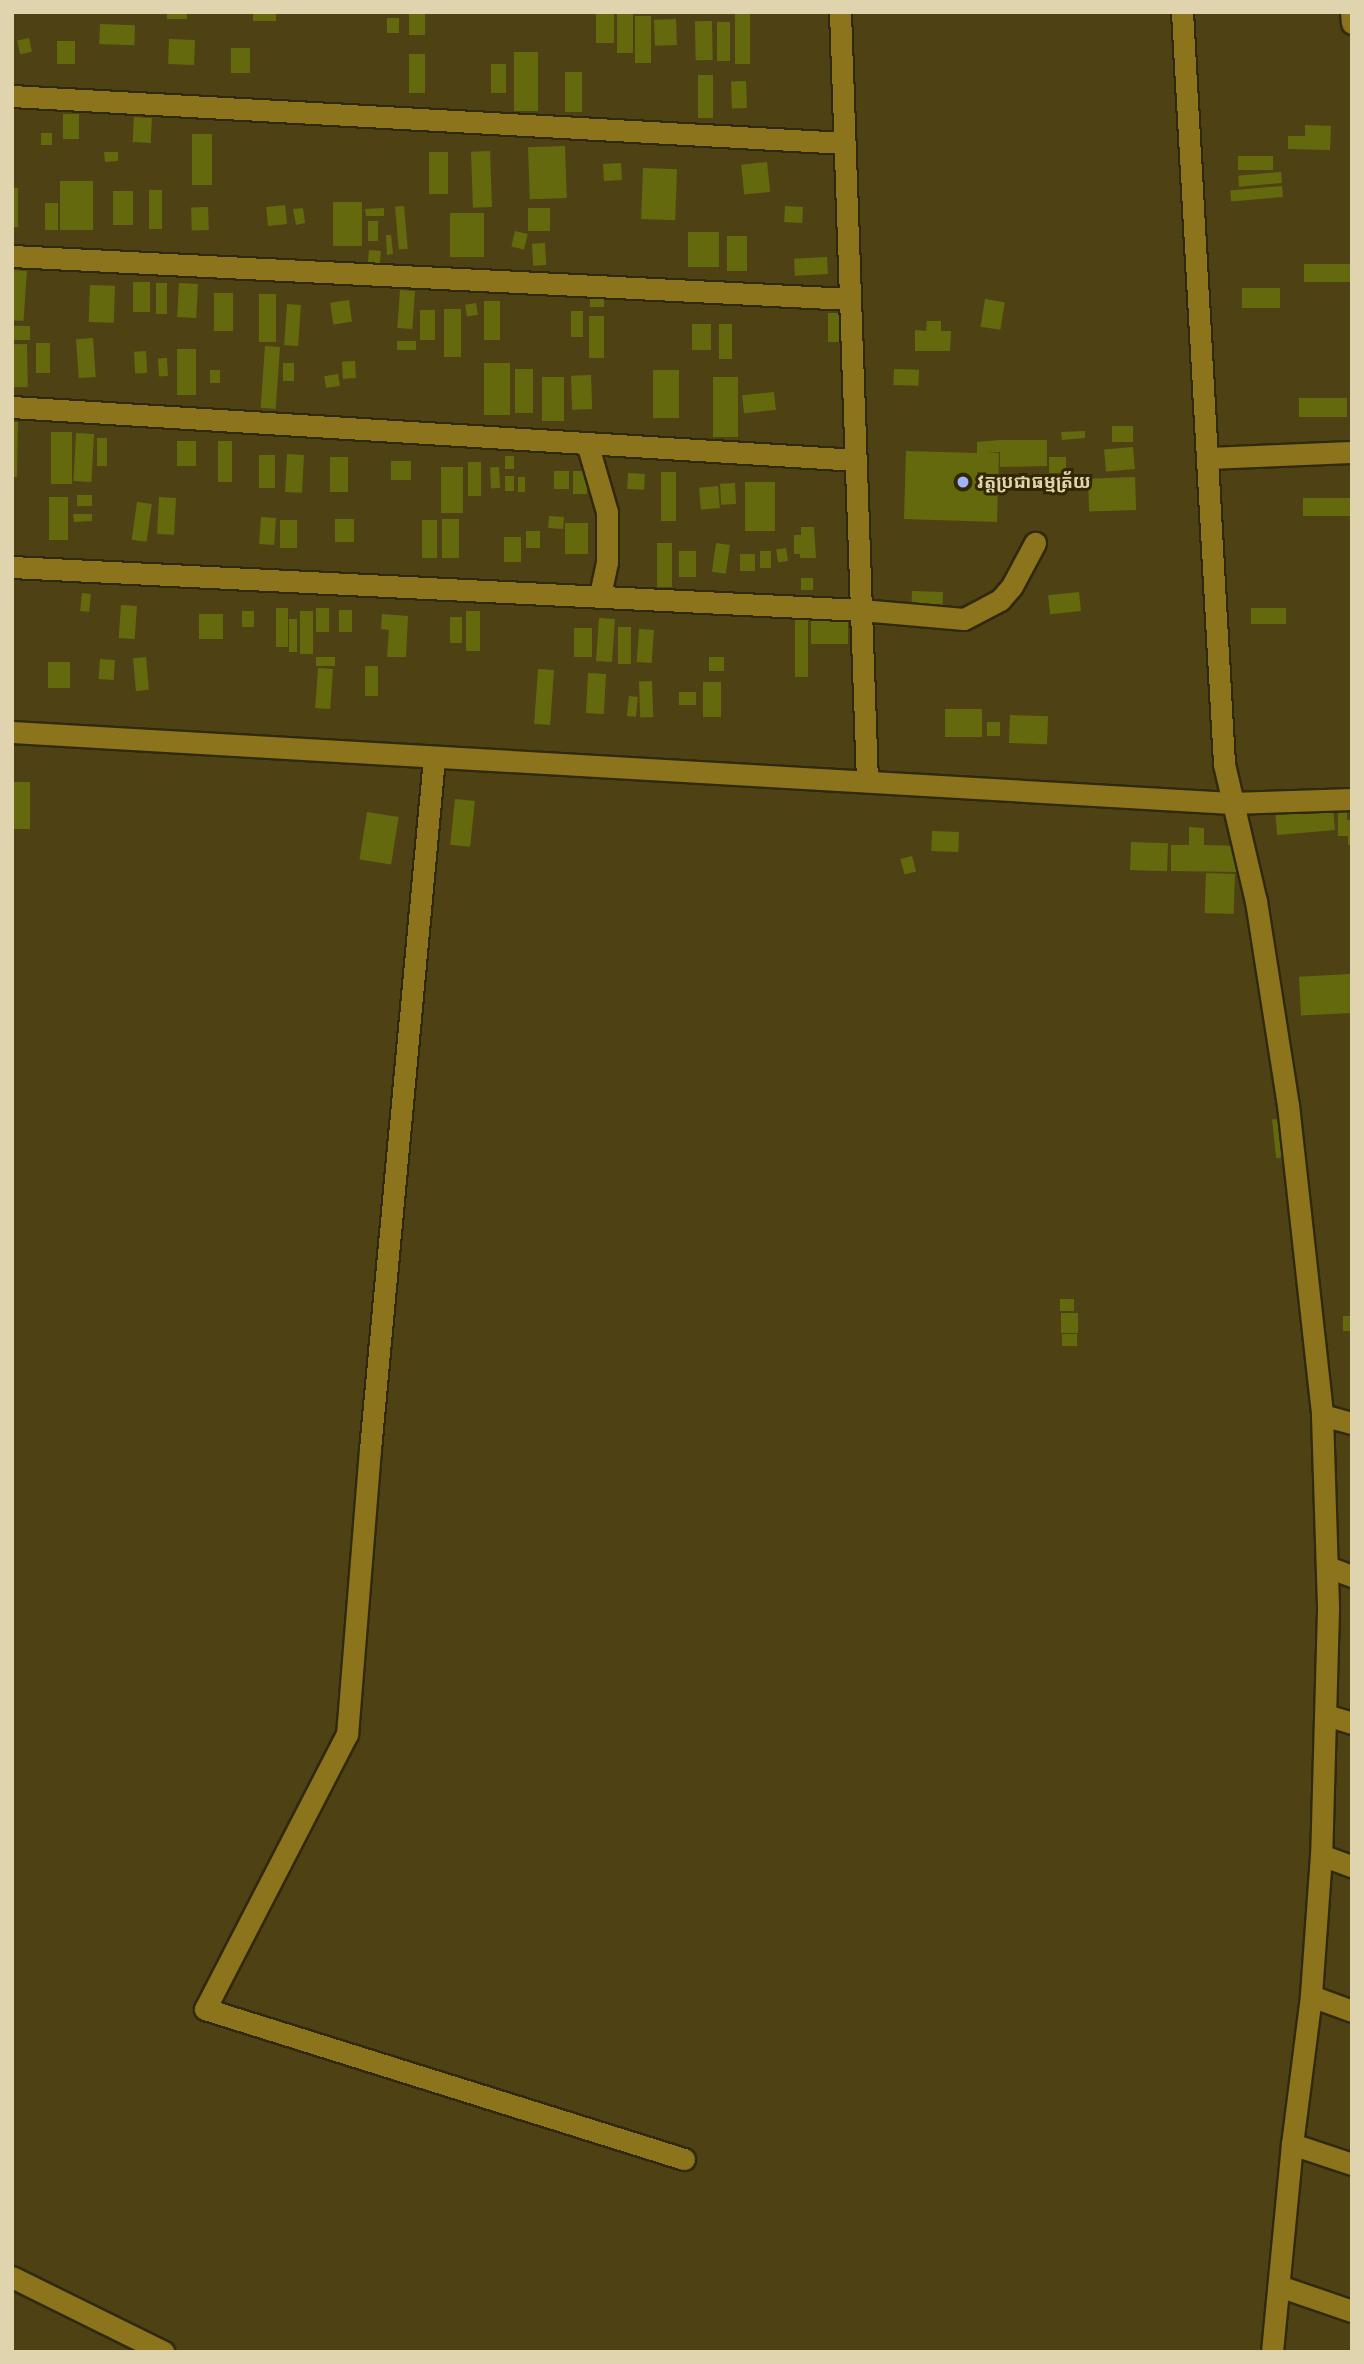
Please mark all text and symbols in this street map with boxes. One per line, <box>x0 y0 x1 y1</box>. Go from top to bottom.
place label: វត្តប្រជាធម្មត្រ័យ <box>977 471 1091 493</box>
marker: វត្តប្រជាធម្មត្រ័យ <box>955 474 971 490</box>

